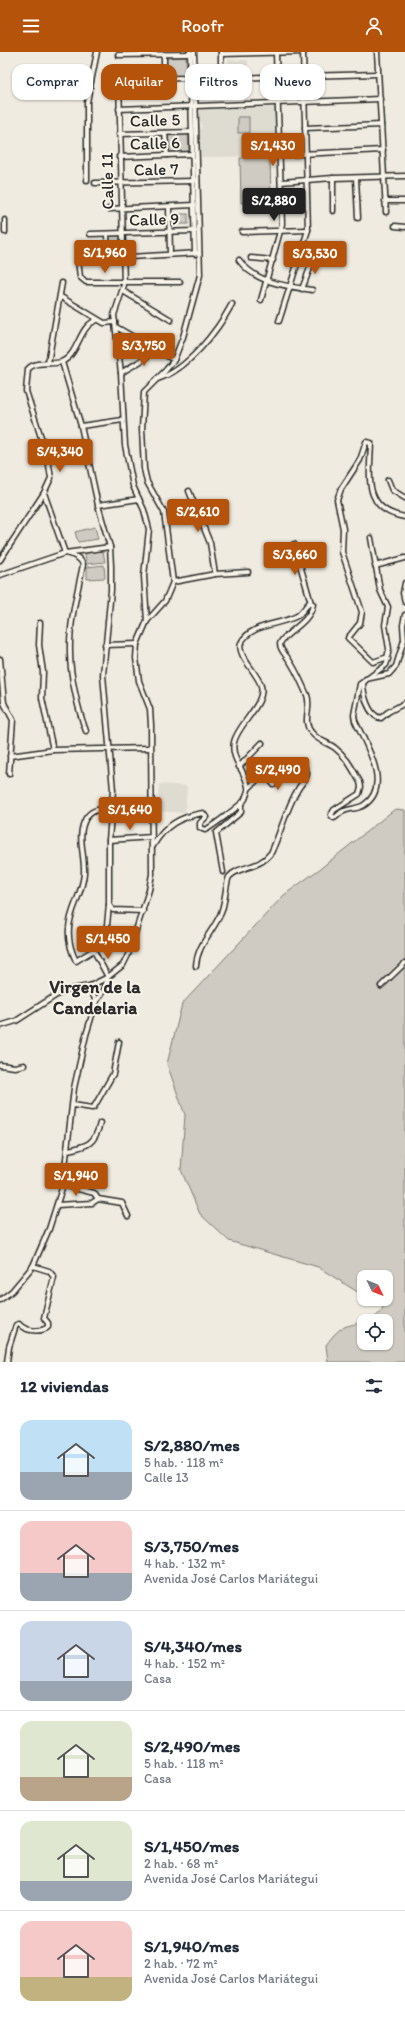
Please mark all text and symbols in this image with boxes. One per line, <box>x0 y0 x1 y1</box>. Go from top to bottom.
icon: menu <box>20 15 42 37</box>
text: Roofr <box>181 15 224 37</box>
icon: person <box>363 15 385 37</box>
chip: Comprar <box>12 64 93 100</box>
chip: Alquilar <box>101 64 177 100</box>
chip: Filtros <box>185 64 252 100</box>
chip: Nuevo <box>260 64 325 100</box>
street label: Calle 5 <box>130 109 181 131</box>
street label: Calle 6 <box>130 132 180 154</box>
pin: S/1,430 <box>236 133 310 167</box>
text: S/1,430 <box>251 138 295 153</box>
street label: Calle 11 <box>97 152 117 210</box>
street label: Cale 7 <box>133 159 179 179</box>
pin: S/2,880 <box>237 188 311 222</box>
text: S/2,880 <box>252 193 296 208</box>
street label: Calle 9 <box>129 208 180 230</box>
pin: S/1,960 <box>68 240 142 274</box>
pin: S/3,530 <box>278 241 352 275</box>
text: S/1,960 <box>83 245 127 260</box>
text: S/3,530 <box>293 246 337 261</box>
pin: S/3,750 <box>107 333 181 367</box>
text: S/3,750 <box>122 338 166 353</box>
pin: S/4,340 <box>23 439 97 473</box>
text: S/4,340 <box>37 444 83 459</box>
pin: S/2,610 <box>161 499 235 533</box>
text: S/2,610 <box>176 504 220 519</box>
pin: S/3,660 <box>258 542 332 576</box>
text: S/3,660 <box>273 547 317 562</box>
pin: S/2,490 <box>241 757 315 791</box>
text: S/2,490 <box>255 762 301 777</box>
pin: S/1,640 <box>93 797 167 831</box>
text: S/1,640 <box>108 802 152 817</box>
pin: S/1,450 <box>71 926 145 960</box>
text: S/1,450 <box>86 931 130 946</box>
district label: Virgen de la Candelaria <box>49 976 141 1019</box>
pin: S/1,940 <box>39 1163 113 1197</box>
text: S/1,940 <box>54 1168 98 1183</box>
north arrow <box>357 1270 393 1306</box>
map controls <box>357 1270 393 1350</box>
button: locate <box>357 1314 393 1350</box>
icon: filters <box>363 1375 385 1397</box>
text: 12 viviendas <box>20 1376 109 1396</box>
text: S/2,880/mes <box>144 1435 240 1455</box>
icon: home <box>52 1436 100 1484</box>
text: 5 hab. · 118 m² <box>144 1455 224 1470</box>
text: Calle 13 <box>144 1470 189 1485</box>
text: S/3,750/mes <box>144 1536 239 1556</box>
icon: home <box>52 1537 100 1585</box>
text: 4 hab. · 132 m² <box>144 1556 225 1571</box>
text: Avenida José Carlos Mariátegui <box>144 1571 318 1586</box>
text: S/4,340/mes <box>144 1636 242 1656</box>
icon: home <box>52 1637 100 1685</box>
text: 4 hab. · 152 m² <box>144 1656 225 1671</box>
text: Casa <box>144 1671 171 1686</box>
text: S/2,490/mes <box>144 1736 240 1756</box>
icon: home <box>52 1737 100 1785</box>
text: 5 hab. · 118 m² <box>144 1756 224 1771</box>
text: Casa <box>144 1771 171 1786</box>
text: S/1,450/mes <box>144 1836 239 1856</box>
icon: home <box>52 1837 100 1885</box>
text: 2 hab. · 68 m² <box>144 1856 218 1871</box>
text: Avenida José Carlos Mariátegui <box>144 1871 318 1886</box>
text: S/1,940/mes <box>144 1936 239 1956</box>
icon: home <box>52 1937 100 1985</box>
text: 2 hab. · 72 m² <box>144 1956 218 1971</box>
text: Avenida José Carlos Mariátegui <box>144 1971 318 1986</box>

